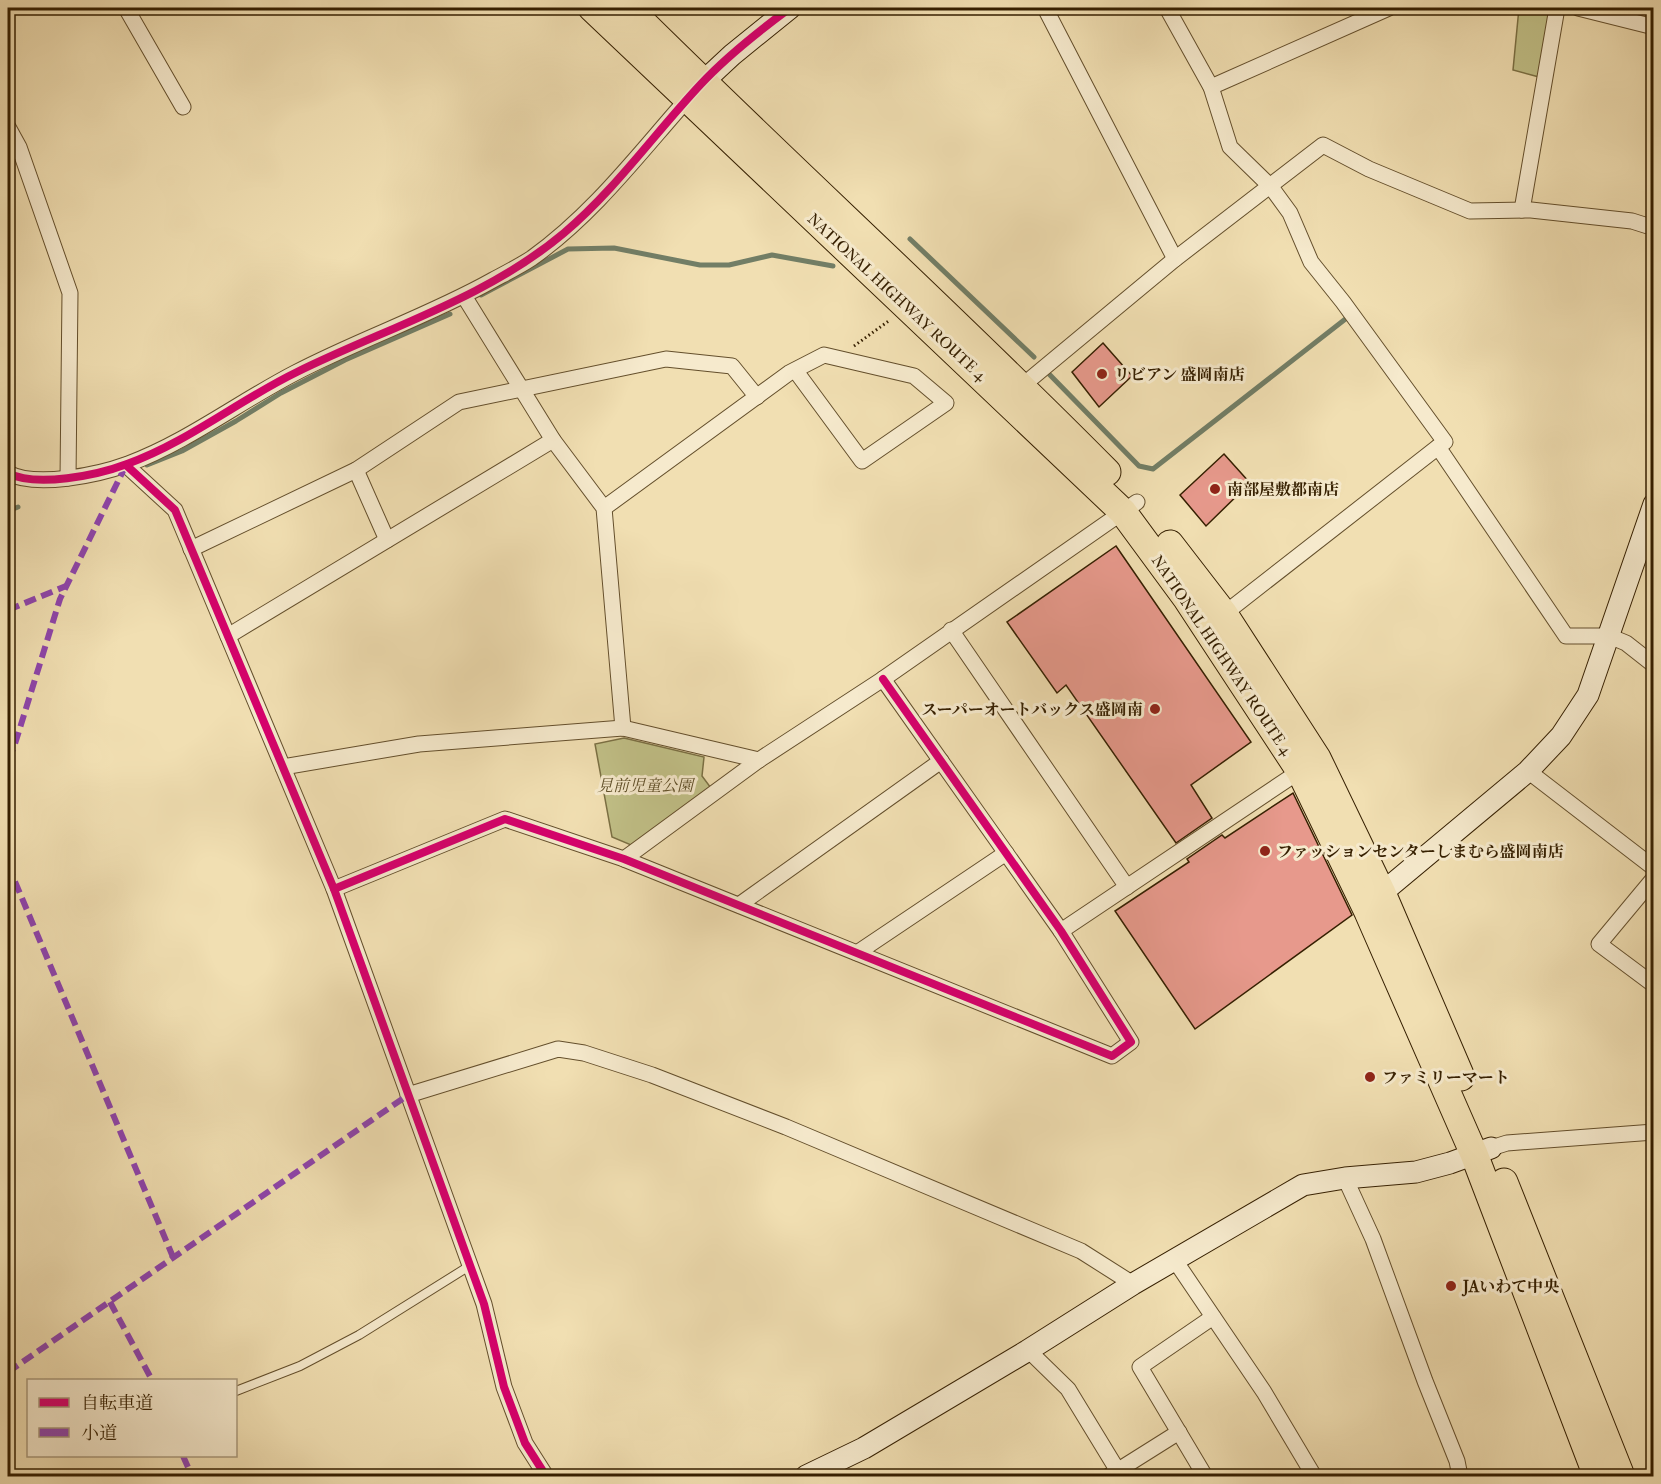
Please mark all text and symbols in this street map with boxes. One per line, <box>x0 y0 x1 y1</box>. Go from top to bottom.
street label: NATIONAL HIGHWAY ROUTE 4 <box>804 209 991 385</box>
place label: リビアン 盛岡南店 <box>1114 365 1245 384</box>
marker: リビアン 盛岡南店 <box>1095 367 1109 381</box>
place label: 南部屋敷都南店 <box>1227 480 1339 499</box>
marker: 南部屋敷都南店 <box>1208 482 1222 496</box>
street label: NATIONAL HIGHWAY ROUTE 4 <box>1148 551 1297 759</box>
place label: スーパーオートバックス盛岡南 <box>921 700 1143 719</box>
marker: スーパーオートバックス盛岡南 <box>1148 702 1162 716</box>
park label: 見前児童公園 <box>597 776 696 795</box>
place label: ファッションセンターしまむら盛岡南店 <box>1277 842 1564 861</box>
marker: ファッションセンターしまむら盛岡南店 <box>1258 844 1272 858</box>
place label: ファミリーマート <box>1382 1068 1510 1087</box>
marker: ファミリーマート <box>1363 1070 1377 1084</box>
place label: JAいわて中央 <box>1461 1277 1559 1297</box>
marker: JAいわて中央 <box>1444 1279 1458 1293</box>
legend <box>27 1379 237 1457</box>
text: 自転車道 <box>81 1393 153 1414</box>
text: 小道 <box>81 1423 117 1444</box>

